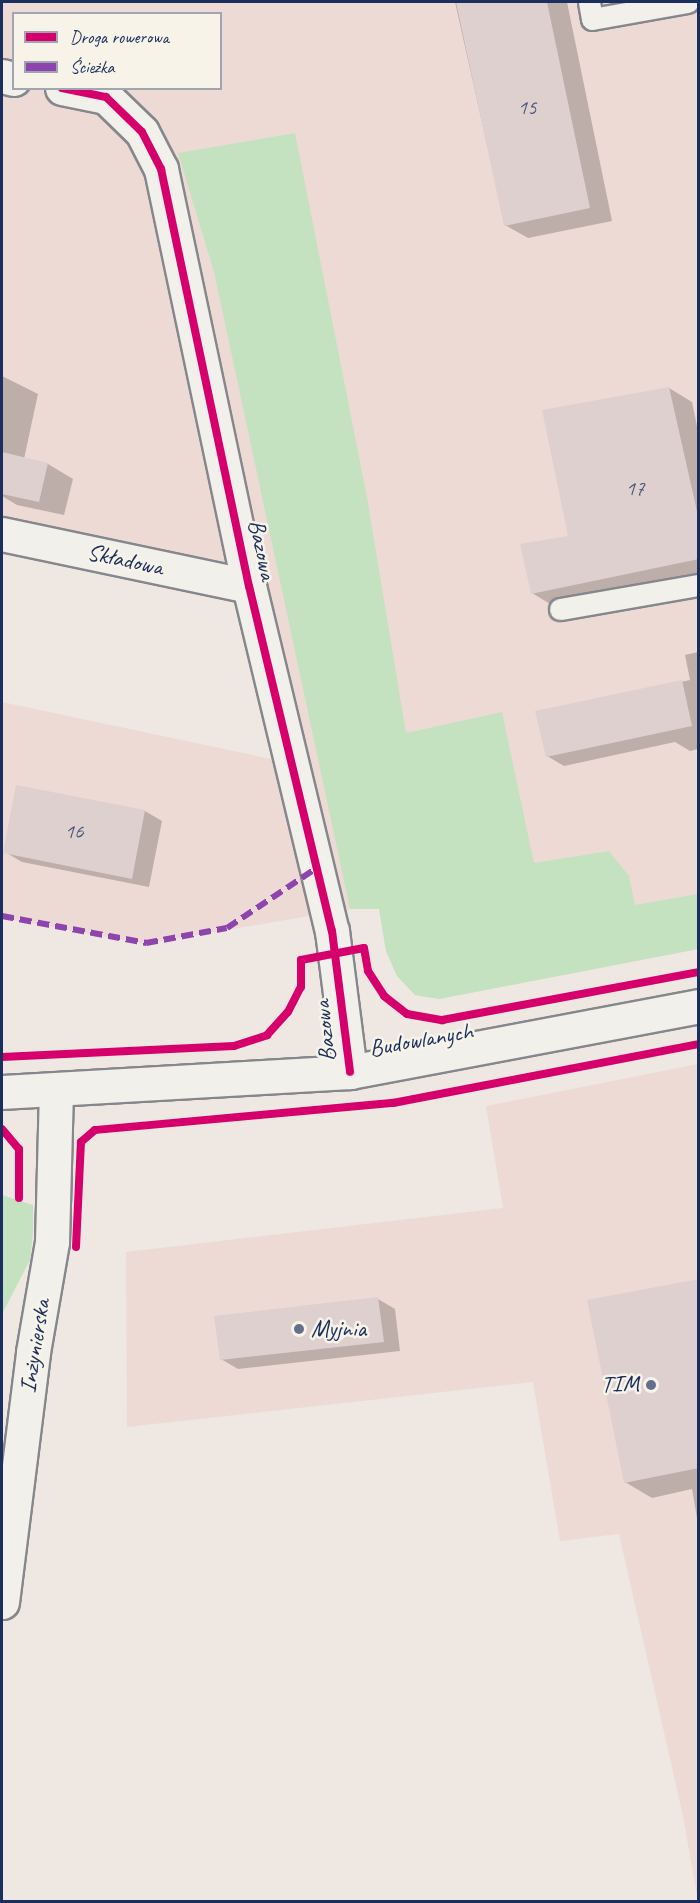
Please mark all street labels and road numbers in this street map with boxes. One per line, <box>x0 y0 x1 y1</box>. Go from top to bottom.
street label: Bazowa <box>242 517 282 583</box>
street label: Składowa <box>84 538 166 582</box>
street label: Bazowa <box>307 999 343 1063</box>
street label: Budowlanych <box>367 1017 475 1063</box>
street label: Inżynierska <box>13 1297 57 1395</box>

